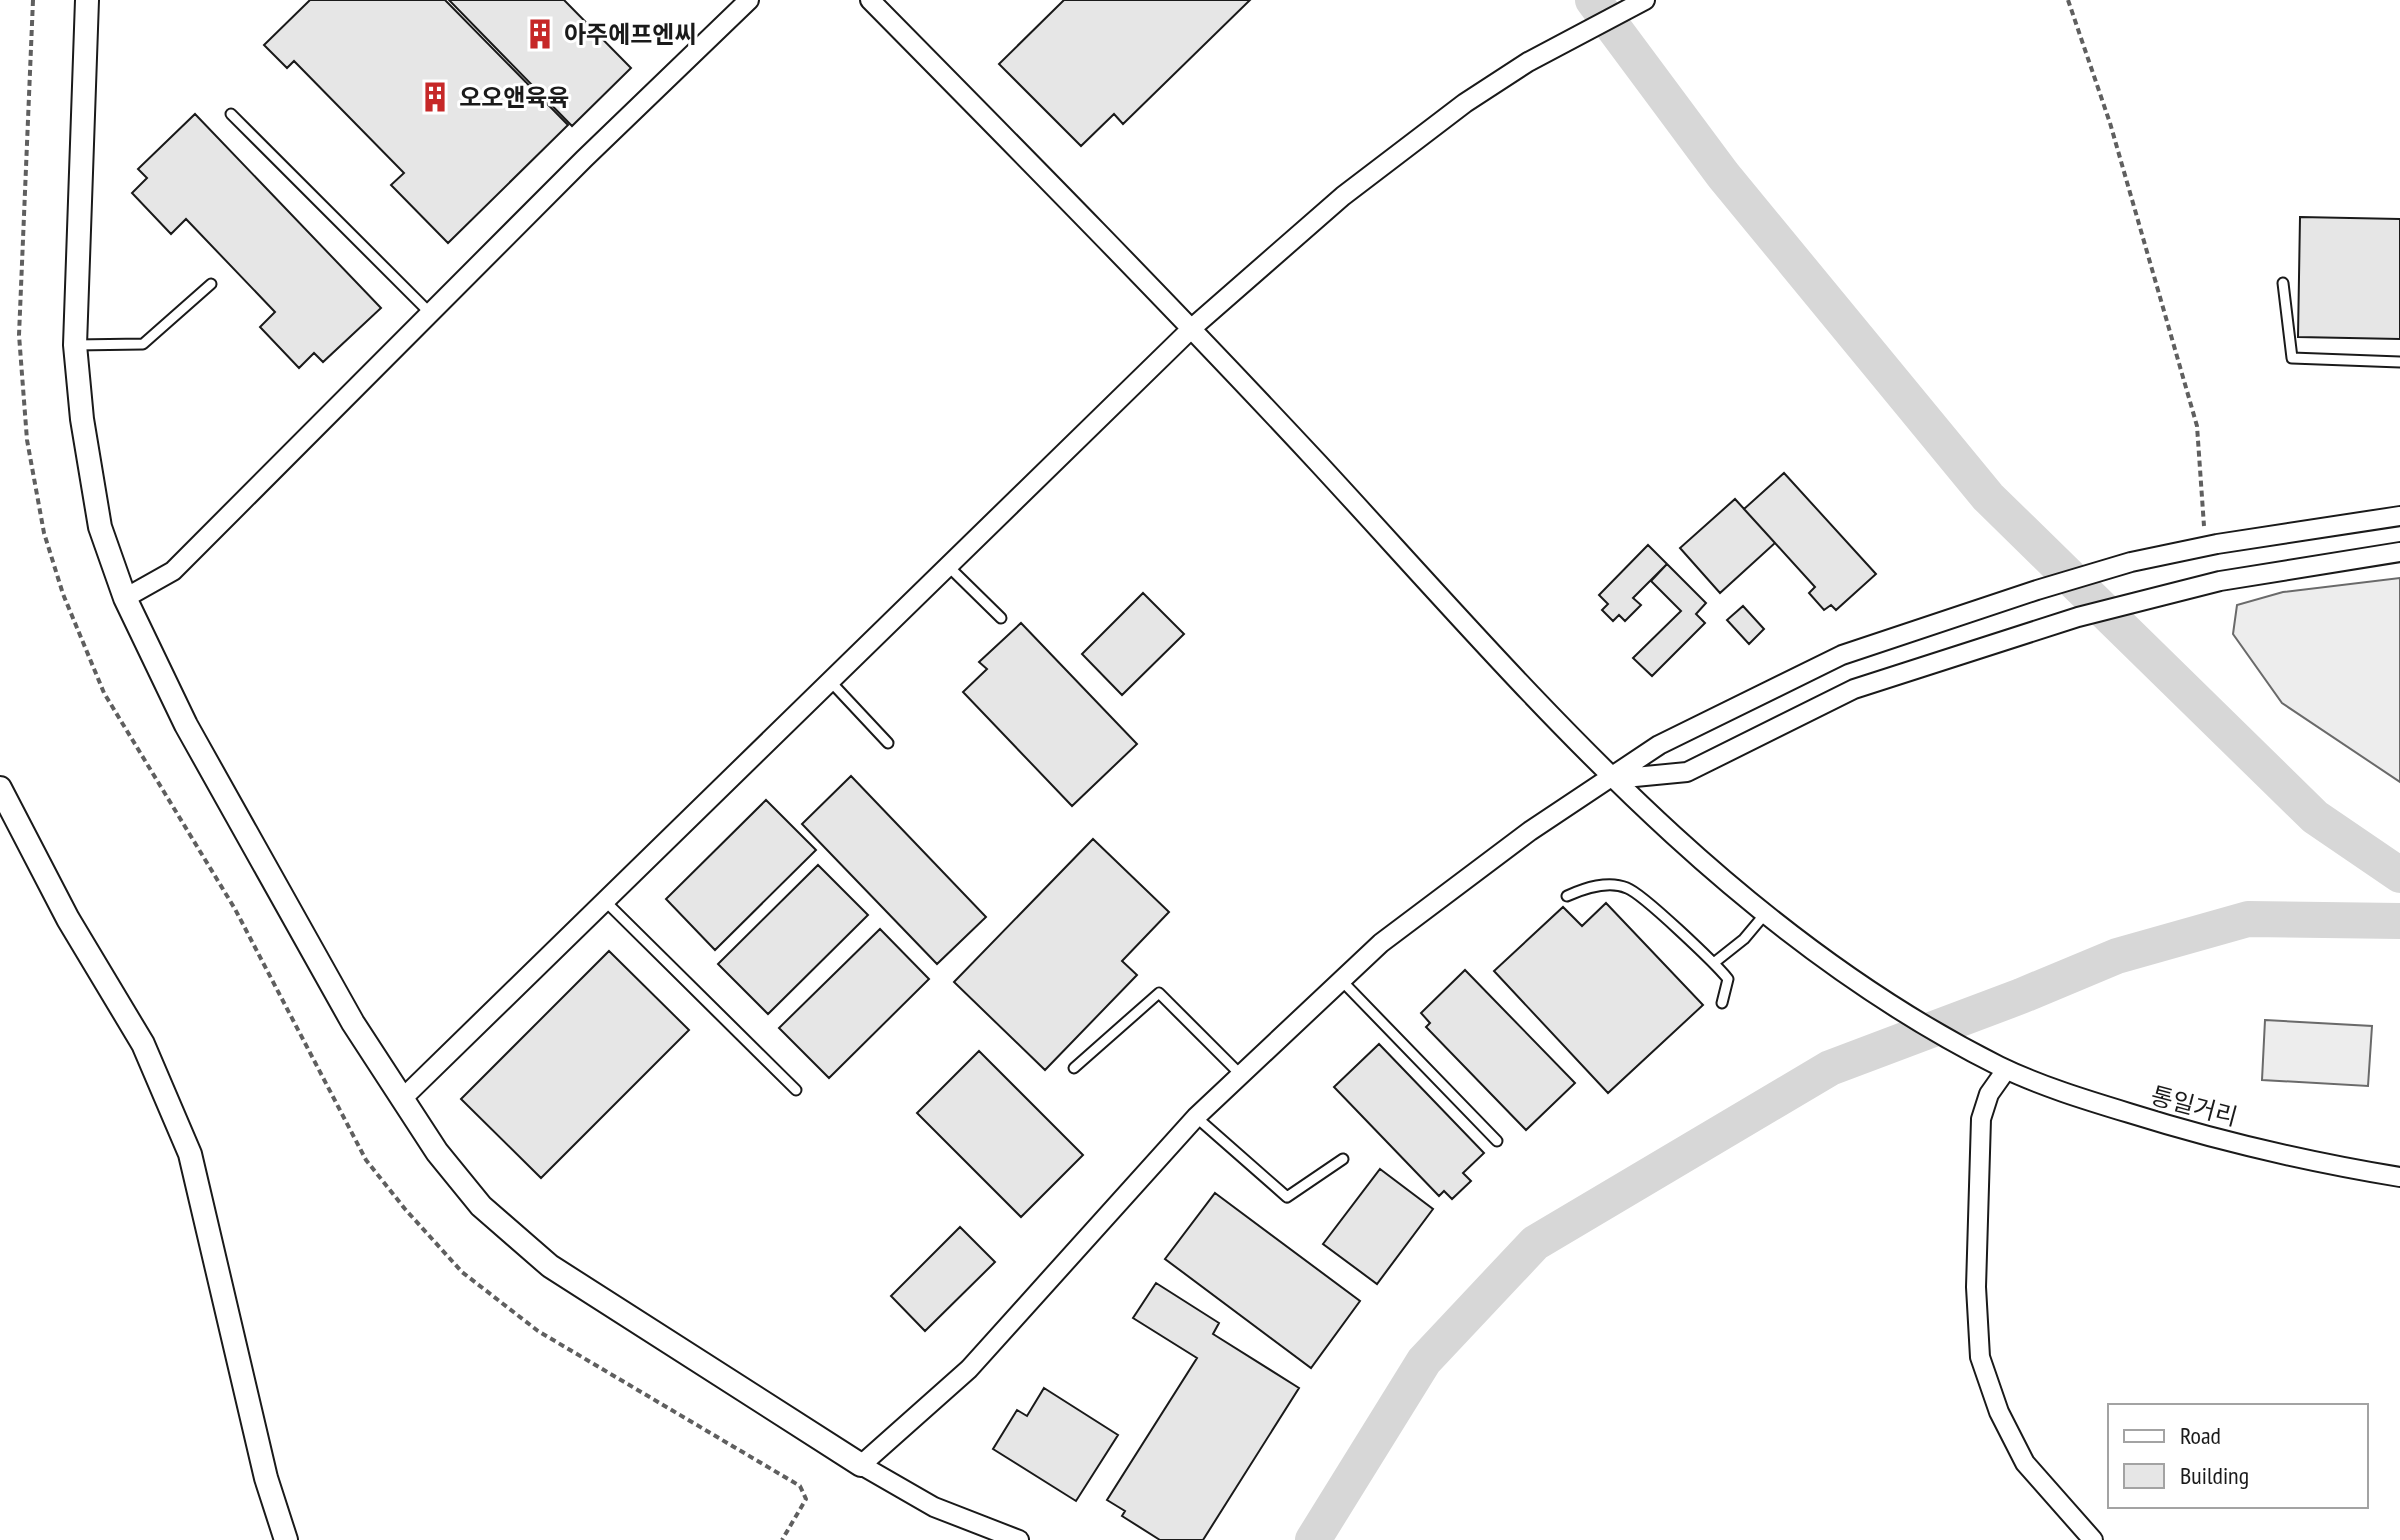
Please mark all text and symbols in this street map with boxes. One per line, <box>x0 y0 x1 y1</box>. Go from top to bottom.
building icon: 아주에프엔씨 <box>523 17 557 51</box>
place label: 아주에프엔씨 <box>564 19 696 50</box>
building icon: 오오앤육육 <box>418 80 452 114</box>
place label: 오오앤육육 <box>459 82 569 113</box>
street label: 통일거리 <box>2147 1080 2241 1132</box>
legend <box>2108 1404 2368 1508</box>
text: Road <box>2180 1420 2221 1451</box>
text: Building <box>2180 1460 2249 1491</box>

